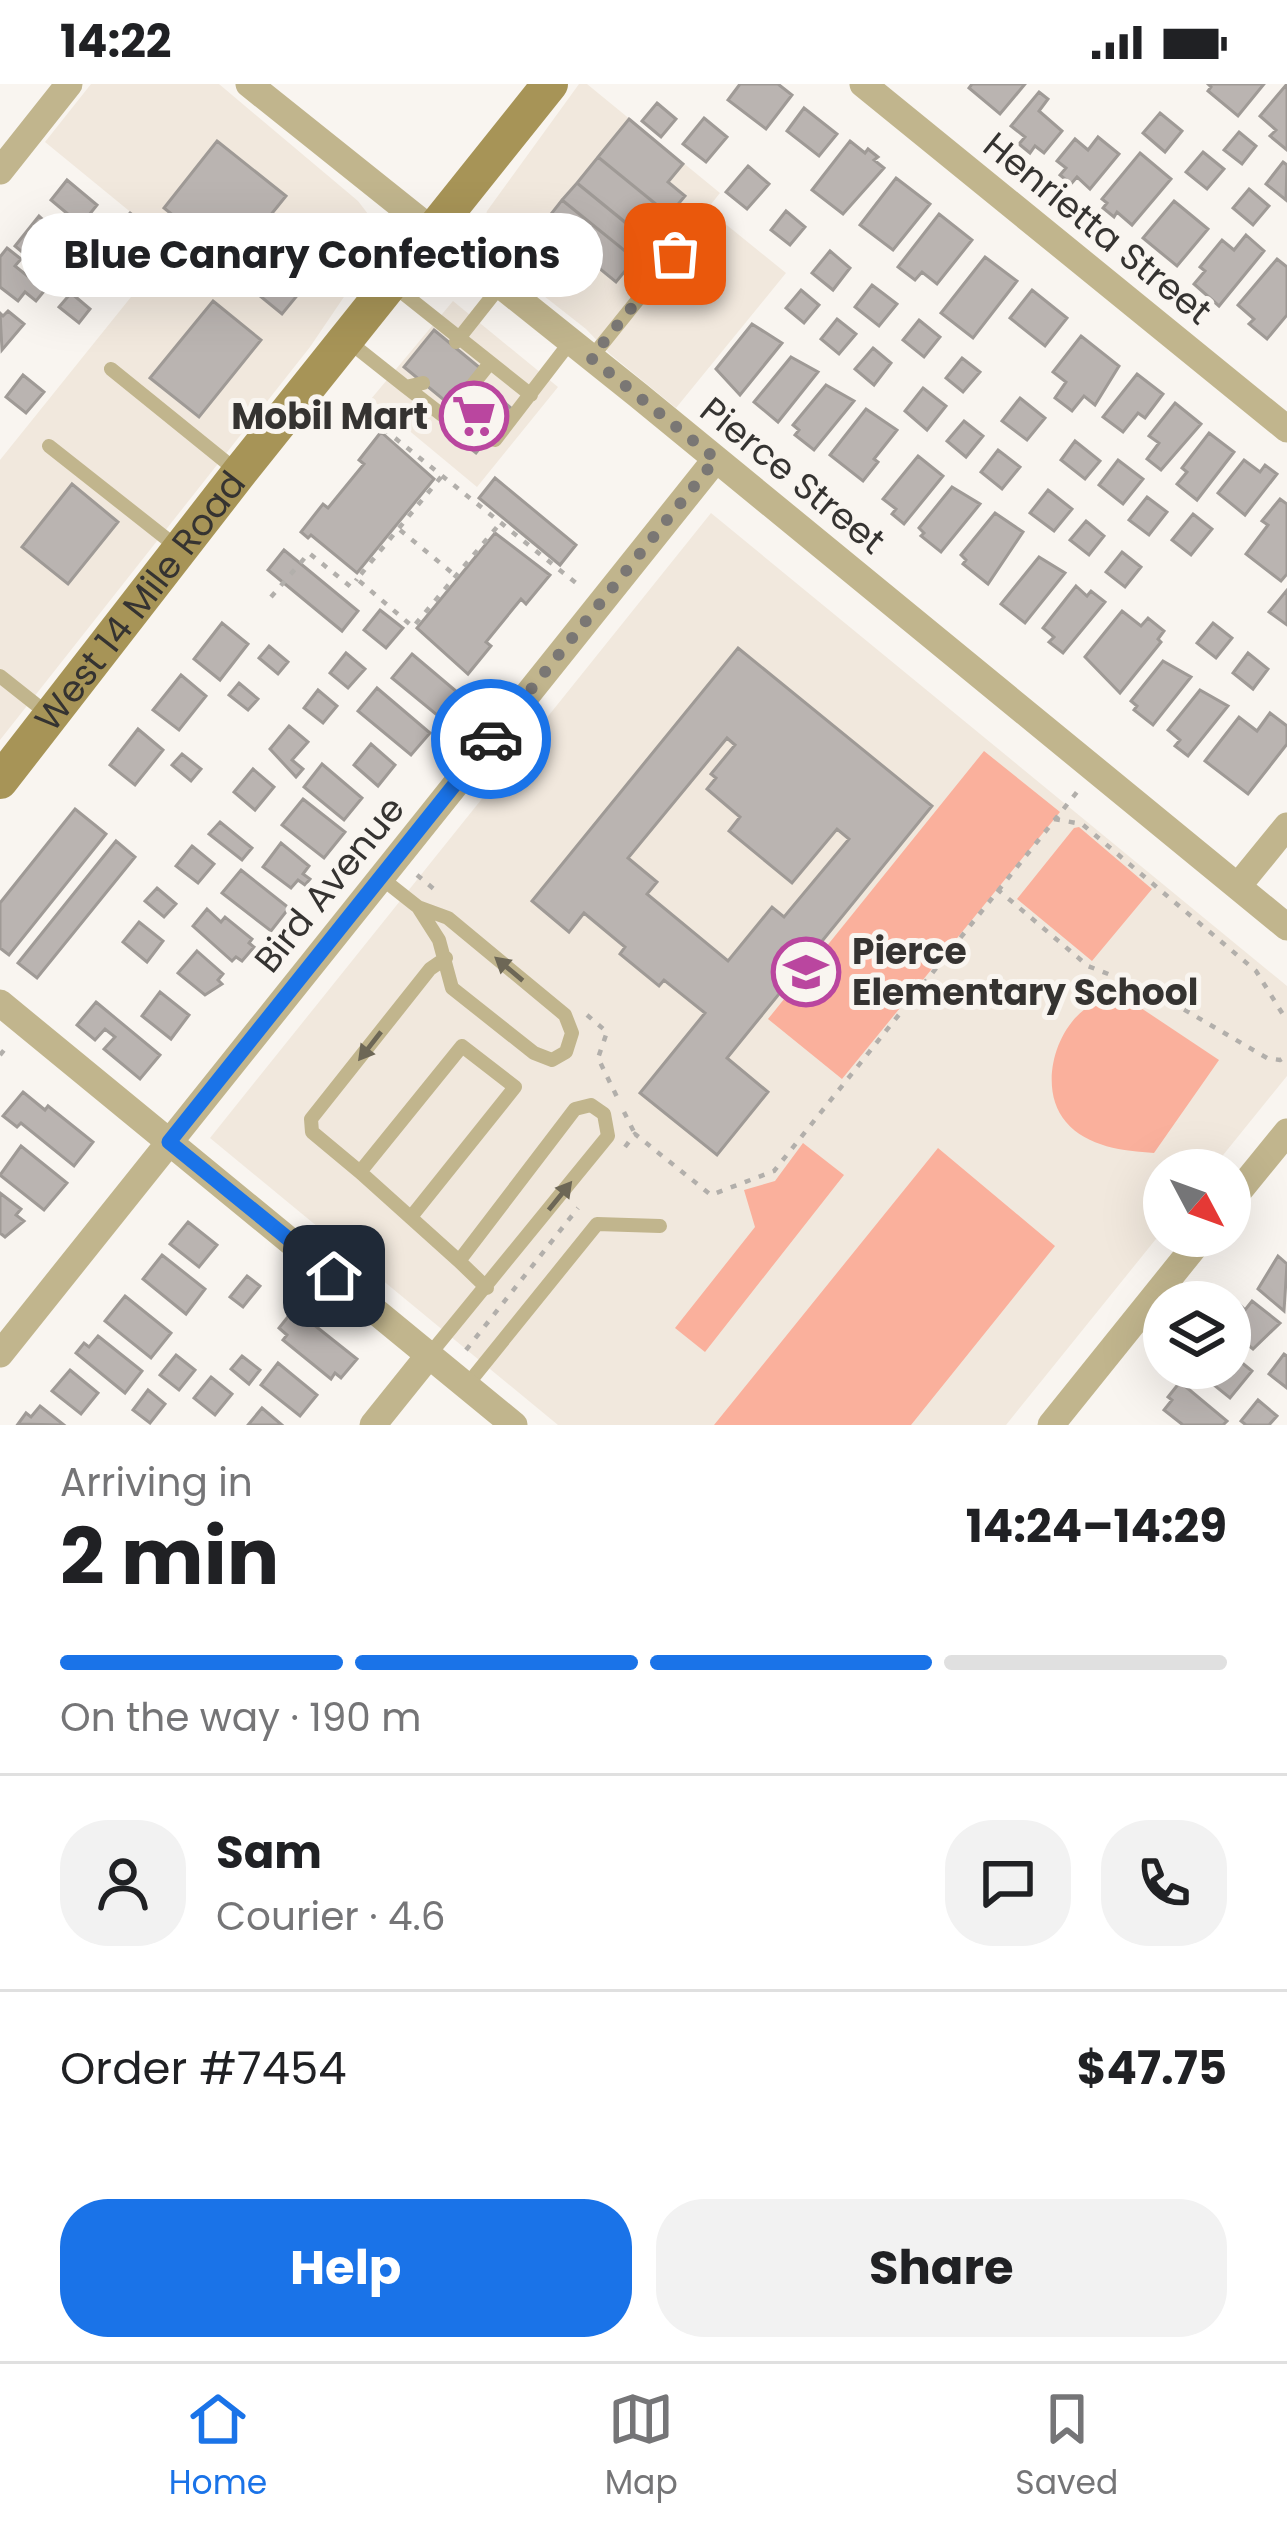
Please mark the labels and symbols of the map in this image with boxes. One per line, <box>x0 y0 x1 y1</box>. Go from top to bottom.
street label: Henrietta Street <box>973 120 1223 336</box>
pin <box>624 203 726 305</box>
callout: Blue Canary Confections <box>21 212 603 296</box>
supermarket icon: Mobil Mart <box>439 381 509 451</box>
street label: Pierce Street <box>689 385 896 566</box>
place label: Mobil Mart <box>231 391 428 442</box>
street label: West 14 Mile Road <box>23 460 258 742</box>
courier <box>431 679 551 799</box>
street label: Bird Avenue <box>242 785 416 983</box>
place label: Pierce Elementary School <box>852 926 1198 1018</box>
school or university icon: Pierce Elementary School <box>771 937 841 1007</box>
one-way arrow <box>494 956 524 982</box>
one-way arrow <box>358 1030 383 1061</box>
north arrow <box>1143 1149 1251 1257</box>
one-way arrow <box>547 1181 572 1212</box>
pin <box>283 1225 385 1327</box>

